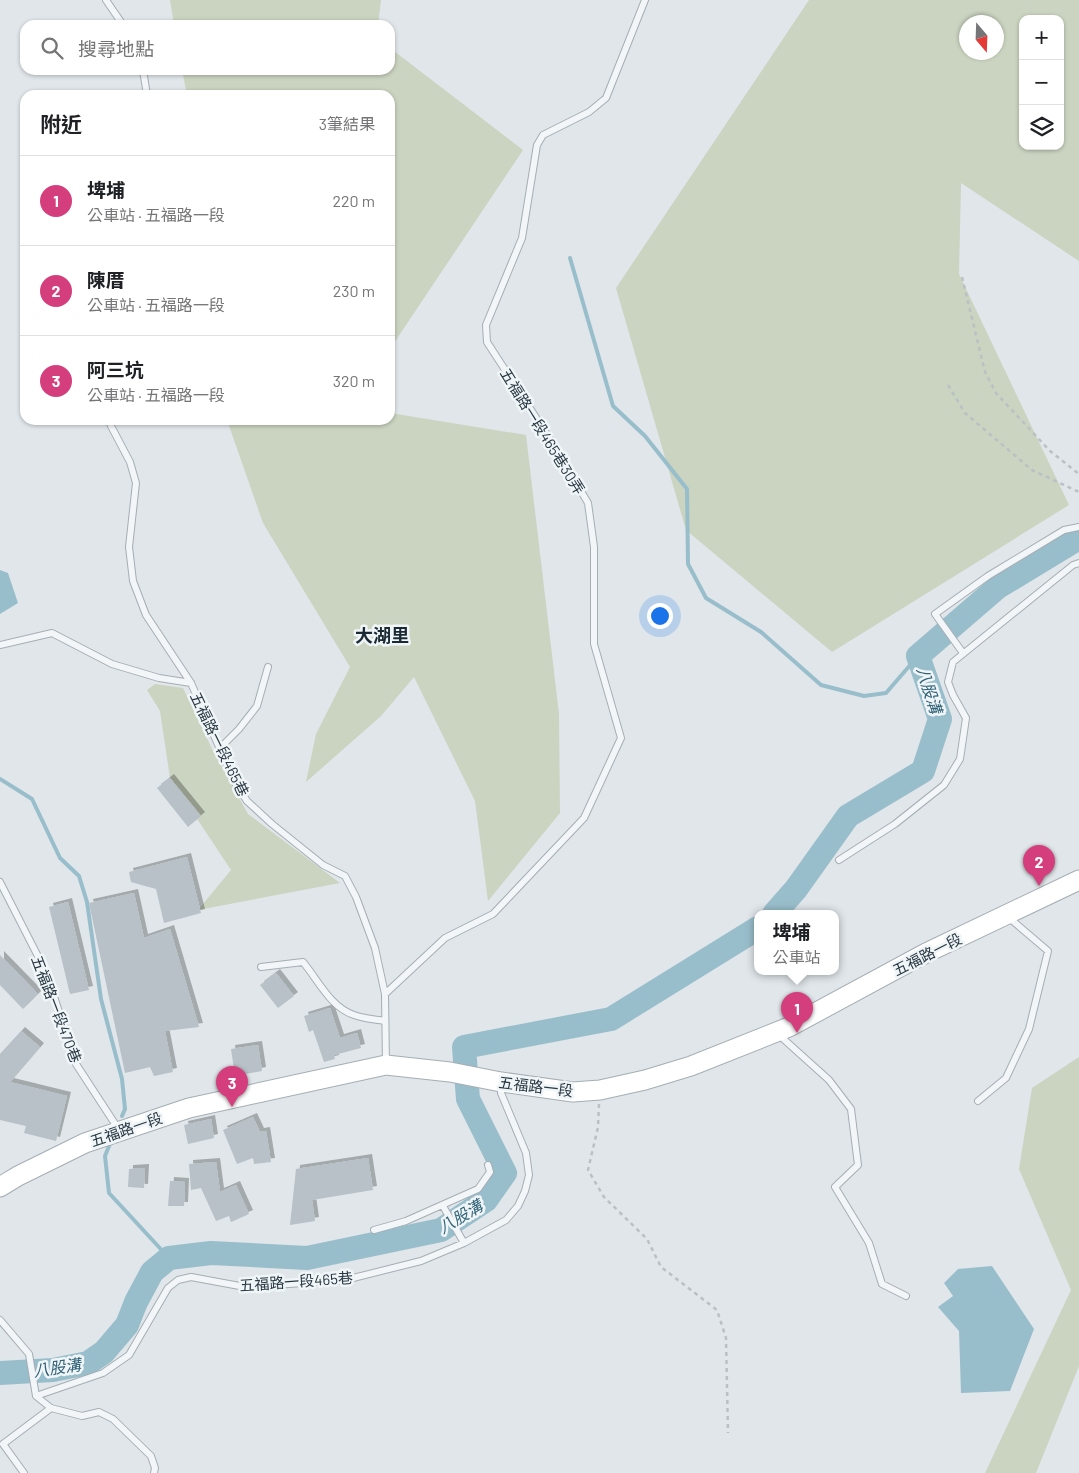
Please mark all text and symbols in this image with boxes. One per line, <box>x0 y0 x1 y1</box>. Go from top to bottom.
north arrow <box>959 15 1004 60</box>
map controls <box>1019 15 1064 150</box>
button: + <box>1019 15 1064 60</box>
search box <box>20 20 395 75</box>
icon: search <box>38 34 66 62</box>
text: 搜尋地點 <box>78 37 154 60</box>
button: − <box>1019 60 1064 105</box>
button: layers <box>1019 105 1064 150</box>
text: 附近 <box>40 111 82 136</box>
text: 3筆結果 <box>319 114 375 133</box>
text: 埤埔 <box>87 178 125 201</box>
text: 1 <box>53 191 59 210</box>
text: 220 m <box>332 191 375 210</box>
text: 公車站 · 五福路一段 <box>87 205 225 224</box>
text: 陳厝 <box>87 268 125 291</box>
text: 2 <box>52 281 60 300</box>
text: 230 m <box>333 281 375 300</box>
text: 公車站 · 五福路一段 <box>87 295 225 314</box>
text: 阿三坑 <box>87 358 144 381</box>
street label: 五福路一段465巷30弄 <box>497 365 589 497</box>
text: 3 <box>52 371 60 390</box>
text: 320 m <box>333 371 375 390</box>
text: 公車站 · 五福路一段 <box>87 385 225 404</box>
your location <box>647 603 673 629</box>
district label: 大湖里 <box>355 624 409 646</box>
water label: 八股溝 <box>914 664 947 718</box>
street label: 五福路一段465巷 <box>187 689 253 799</box>
pin: 2 <box>1023 845 1055 886</box>
popup <box>754 910 839 975</box>
text: 埤埔 <box>772 920 811 943</box>
street label: 五福路一段 <box>889 929 965 979</box>
text: 公車站 <box>772 947 821 966</box>
street label: 五福路一段470巷 <box>28 953 86 1065</box>
pin: 1 <box>781 992 813 1033</box>
pin: 3 <box>216 1066 248 1107</box>
street label: 五福路一段 <box>498 1072 574 1100</box>
street label: 五福路一段 <box>88 1108 164 1150</box>
water label: 八股溝 <box>435 1194 487 1237</box>
street label: 五福路一段465巷 <box>239 1268 353 1294</box>
water label: 八股溝 <box>32 1354 84 1380</box>

